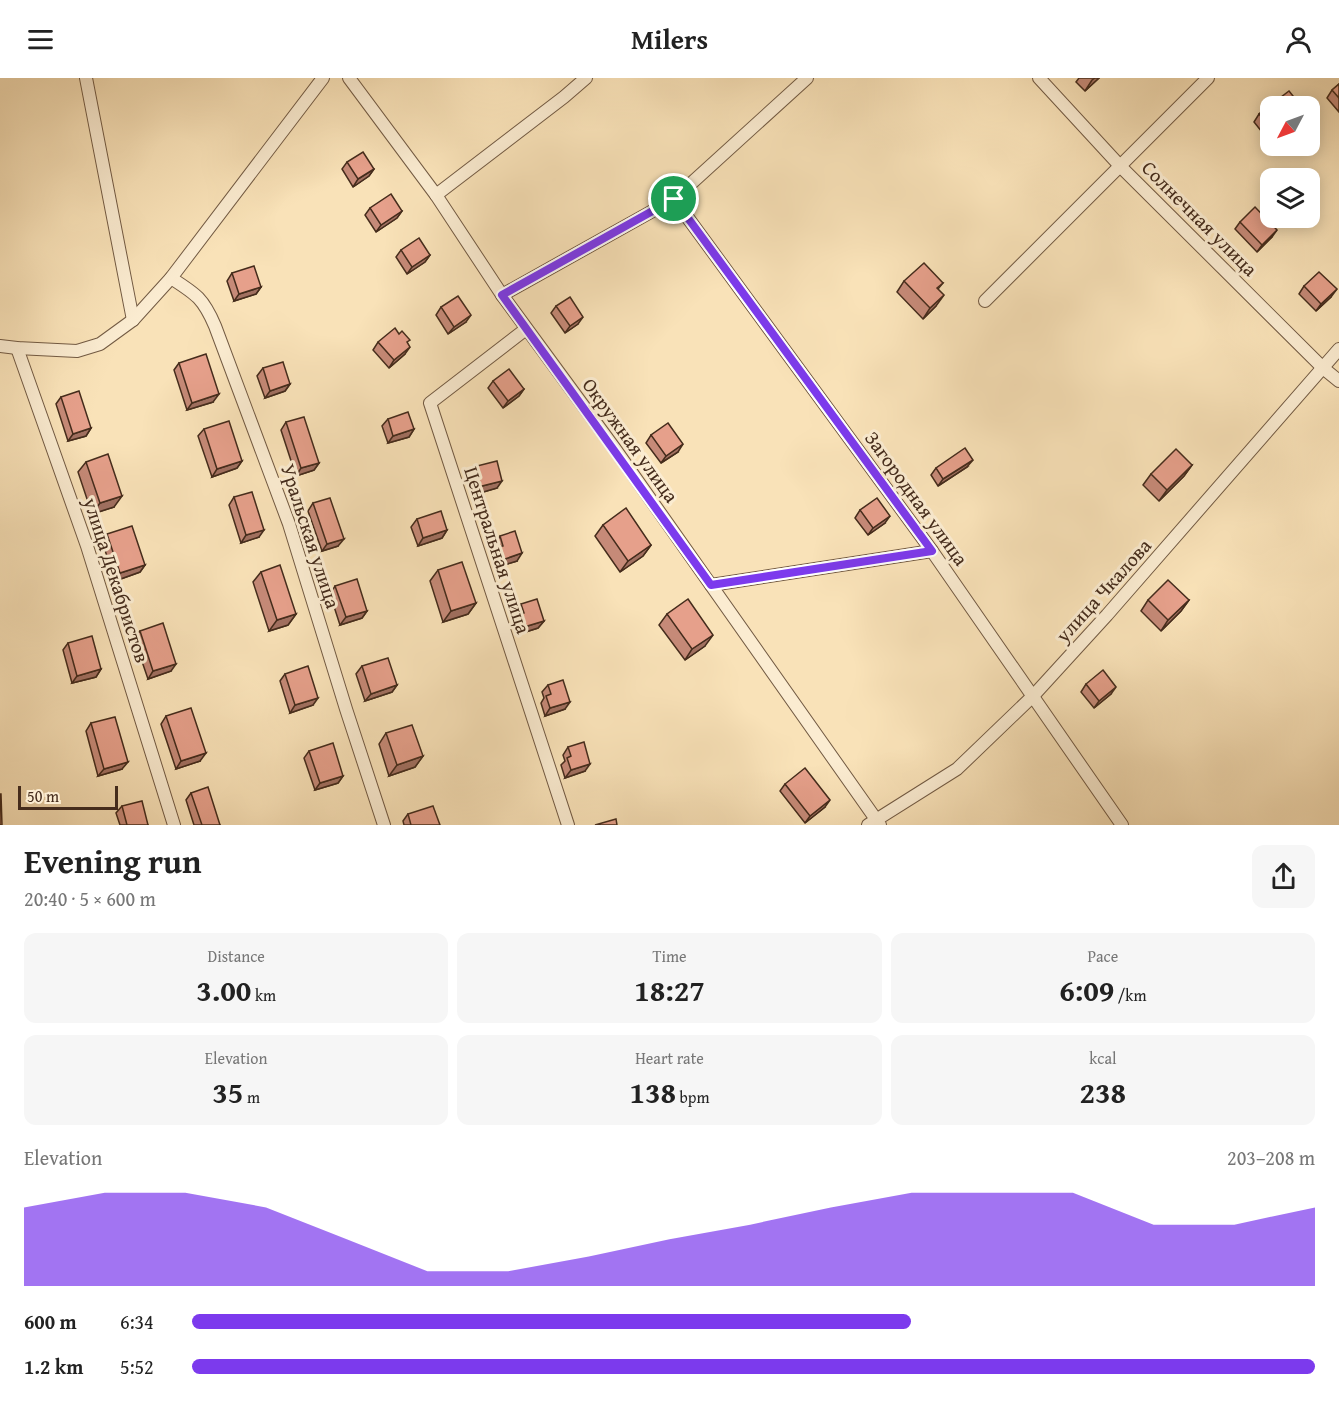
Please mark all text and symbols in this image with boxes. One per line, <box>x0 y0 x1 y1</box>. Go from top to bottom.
text: Milers <box>631 19 708 59</box>
icon: menu <box>24 23 57 56</box>
icon: person <box>1282 23 1315 56</box>
north arrow <box>1260 96 1320 156</box>
map controls <box>1260 96 1320 228</box>
street label: Солнечная улица <box>1136 154 1265 283</box>
button: layers <box>1260 168 1320 228</box>
pin <box>648 173 699 224</box>
icon: arrive <box>657 182 690 215</box>
street label: Окружная улица <box>576 372 686 509</box>
street label: Загородная улица <box>858 425 976 572</box>
street label: Уральская улица <box>274 460 348 612</box>
street label: Центральная улица <box>457 463 539 638</box>
street label: улица Декабристов <box>76 493 157 666</box>
street label: улица Чкалова <box>1048 531 1158 649</box>
scale bar <box>18 783 118 810</box>
text: 50 m <box>27 784 59 808</box>
text: Evening run <box>24 837 201 885</box>
button: share <box>1252 845 1315 908</box>
text: 20:40 · 5 × 600 m <box>24 884 156 913</box>
text: Distance <box>207 944 265 968</box>
text: Time <box>652 944 687 968</box>
text: Pace <box>1087 944 1118 968</box>
text: 3.00 <box>196 968 251 1012</box>
text: 18:27 <box>634 968 705 1012</box>
text: 6:09 <box>1059 968 1114 1012</box>
text: km <box>251 983 276 1007</box>
text: /km <box>1114 983 1147 1007</box>
text: Elevation <box>205 1046 267 1070</box>
text: Heart rate <box>635 1046 704 1070</box>
text: kcal <box>1089 1046 1116 1070</box>
text: 35 <box>212 1070 243 1114</box>
text: 138 <box>629 1070 676 1114</box>
text: 238 <box>1080 1070 1126 1114</box>
text: m <box>243 1085 260 1109</box>
text: bpm <box>676 1085 710 1109</box>
text: Elevation <box>24 1143 102 1172</box>
text: 203–208 m <box>1227 1143 1315 1172</box>
text: 600 m <box>24 1307 77 1336</box>
text: 6:34 <box>120 1307 154 1336</box>
text: 1.2 km <box>24 1352 83 1381</box>
text: 5:52 <box>120 1352 154 1381</box>

